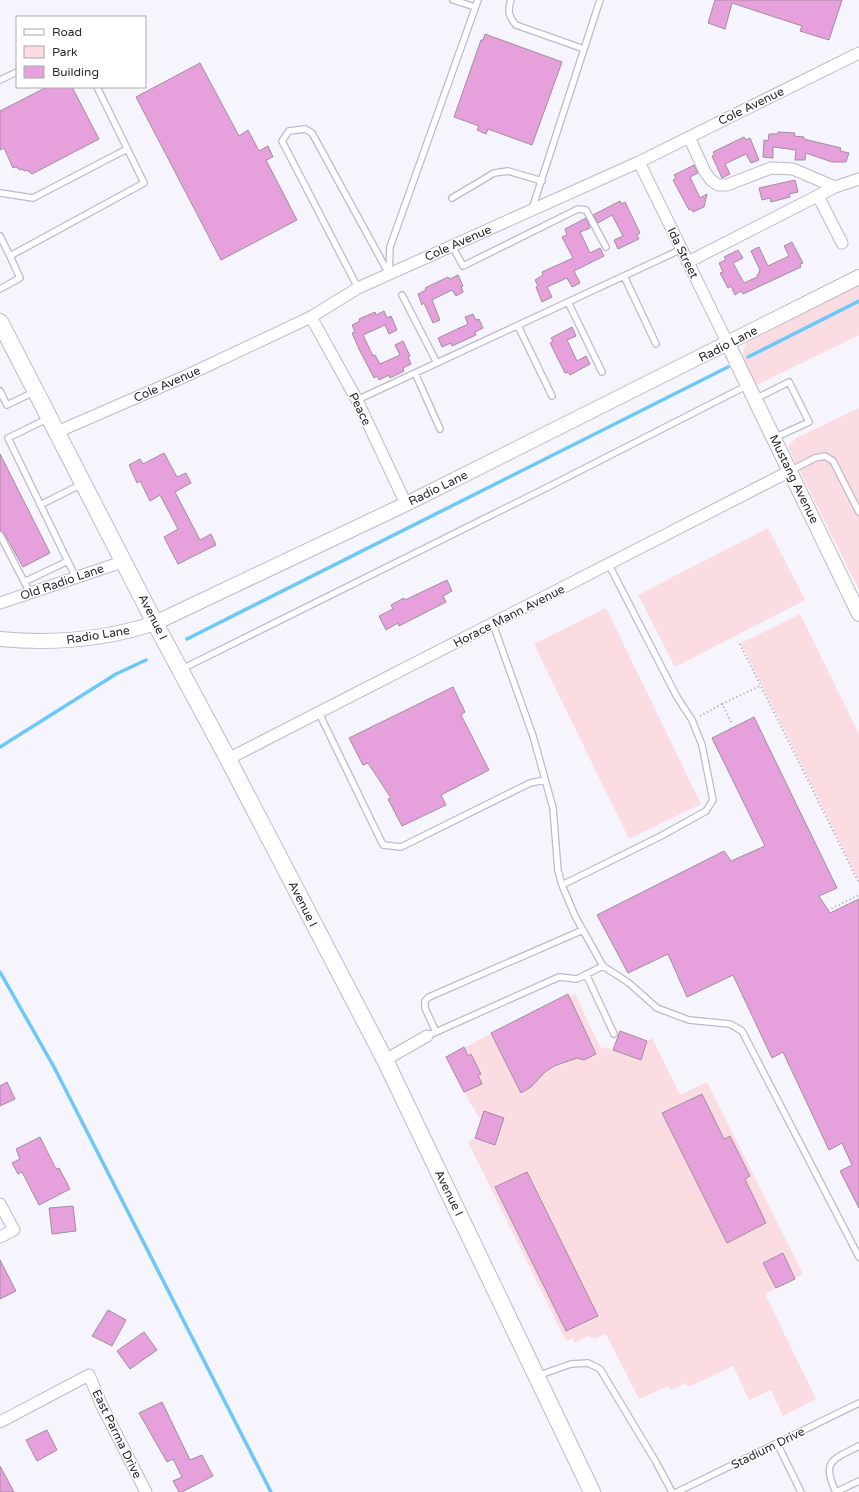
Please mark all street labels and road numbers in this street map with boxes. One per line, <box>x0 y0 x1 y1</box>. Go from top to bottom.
street label: Cole Avenue <box>716 84 786 128</box>
street label: Cole Avenue <box>423 222 494 264</box>
street label: Ida Street <box>665 225 702 281</box>
street label: Radio Lane <box>696 323 760 365</box>
street label: Cole Avenue <box>132 363 203 405</box>
street label: Peace <box>346 390 374 428</box>
street label: Mustang Avenue <box>767 432 822 526</box>
street label: Radio Lane <box>406 468 470 508</box>
street label: Old Radio Lane <box>18 561 106 603</box>
street label: Horace Mann Avenue <box>451 582 567 650</box>
street label: Avenue I <box>136 592 170 642</box>
street label: Radio Lane <box>65 623 131 647</box>
street label: Avenue I <box>286 879 320 929</box>
street label: Avenue I <box>432 1168 466 1218</box>
street label: East Parma Drive <box>89 1387 145 1481</box>
street label: Stadium Drive <box>729 1424 807 1472</box>

